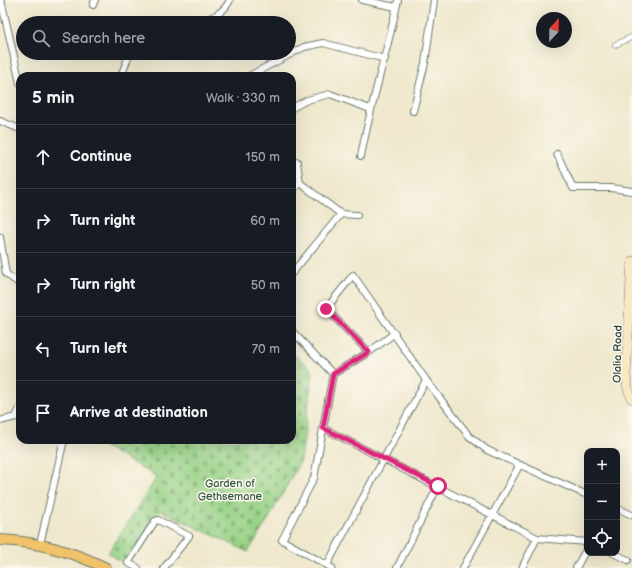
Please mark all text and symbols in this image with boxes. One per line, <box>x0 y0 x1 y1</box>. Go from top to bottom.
north arrow <box>536 12 572 48</box>
search box <box>16 16 296 60</box>
icon: search <box>30 27 52 49</box>
text: Search here <box>62 29 145 48</box>
text: 5 min <box>32 88 75 108</box>
text: Walk · 330 m <box>206 90 280 106</box>
icon: ahead <box>32 146 54 168</box>
text: Continue <box>70 147 132 166</box>
text: 150 m <box>246 149 280 165</box>
icon: right <box>32 210 54 232</box>
text: Turn right <box>70 211 135 230</box>
text: 60 m <box>250 213 280 229</box>
icon: right <box>32 274 54 296</box>
text: Turn right <box>70 275 135 294</box>
text: 50 m <box>251 277 280 293</box>
route end <box>317 300 335 318</box>
street label: Olalia Road <box>610 325 625 383</box>
icon: left <box>32 338 54 360</box>
text: Turn left <box>70 339 127 358</box>
text: 70 m <box>252 341 280 357</box>
icon: arrive <box>32 402 54 424</box>
text: Arrive at destination <box>70 403 208 422</box>
map controls <box>584 448 620 556</box>
button: + <box>584 448 620 484</box>
park label: Garden of Gethsemane <box>198 477 263 503</box>
route start <box>429 477 447 495</box>
button: − <box>584 484 620 520</box>
button: locate <box>584 520 620 556</box>

